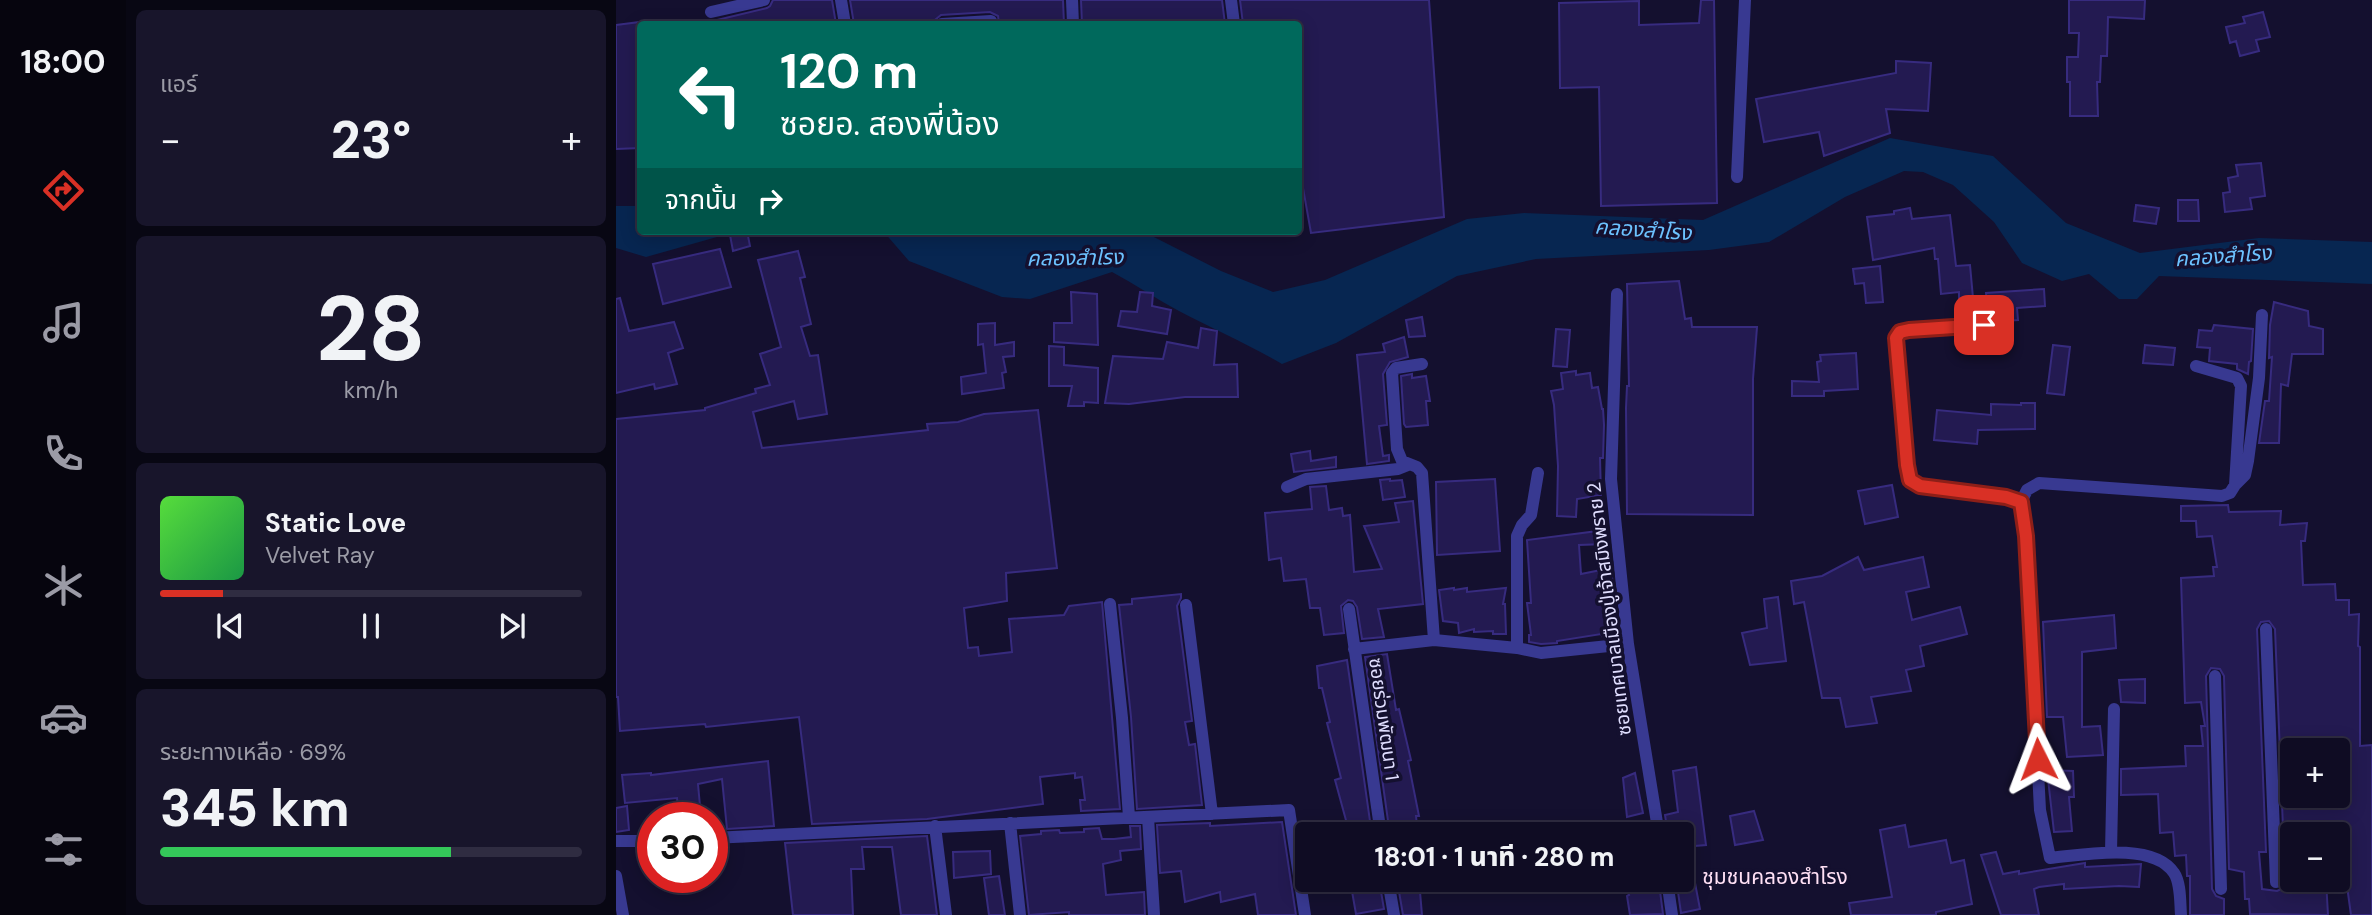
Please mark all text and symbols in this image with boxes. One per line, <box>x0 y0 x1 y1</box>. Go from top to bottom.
text: 120 m <box>780 39 918 103</box>
text: 18:00 <box>20 41 106 83</box>
icon: left <box>665 49 756 140</box>
text: แอร์ <box>160 69 197 99</box>
text: ซอยอ. สองพี่น้อง <box>780 103 1000 145</box>
text: 23° <box>331 106 411 174</box>
text: − <box>160 115 181 165</box>
text: + <box>561 115 582 165</box>
icon: directions <box>39 166 88 215</box>
icon: right <box>751 182 789 220</box>
text: จากนั้น <box>665 183 737 217</box>
water label: คลองสำโรง <box>1594 213 1694 247</box>
water label: คลองสำโรง <box>2174 239 2274 273</box>
water label: คลองสำโรง <box>1026 243 1125 273</box>
text: 28 <box>316 270 426 388</box>
pin <box>1954 295 2014 355</box>
icon: music <box>39 298 88 347</box>
icon: arrive <box>1965 306 2003 344</box>
text: km/h <box>344 375 398 405</box>
icon: phone <box>39 429 88 478</box>
street label: ซอยเทศบาลเมืองปู่เจ้าสมิงพราย 2 <box>1581 481 1637 737</box>
text: Static Love <box>265 506 406 540</box>
text: Velvet Ray <box>265 540 375 570</box>
icon: climate <box>39 561 88 610</box>
icon: previous <box>211 607 249 645</box>
icon: pause <box>352 607 390 645</box>
icon: next <box>493 607 531 645</box>
street label: ซอยร่วมพัฒนา 1 <box>1363 656 1405 782</box>
icon: car <box>39 693 88 742</box>
position arrow <box>2001 722 2075 796</box>
text: ระยะทางเหลือ · 69% <box>160 737 346 767</box>
map controls <box>2280 738 2350 892</box>
button: + <box>2280 738 2350 808</box>
text: 345 km <box>160 774 350 842</box>
speed limit sign: 30 <box>637 802 728 893</box>
button: − <box>2280 822 2350 892</box>
icon: filters <box>39 825 88 874</box>
text: 18:01 · 1 นาที · 280 m <box>1375 840 1614 874</box>
district label: ชุมชนคลองสำโรง <box>1702 863 1848 891</box>

